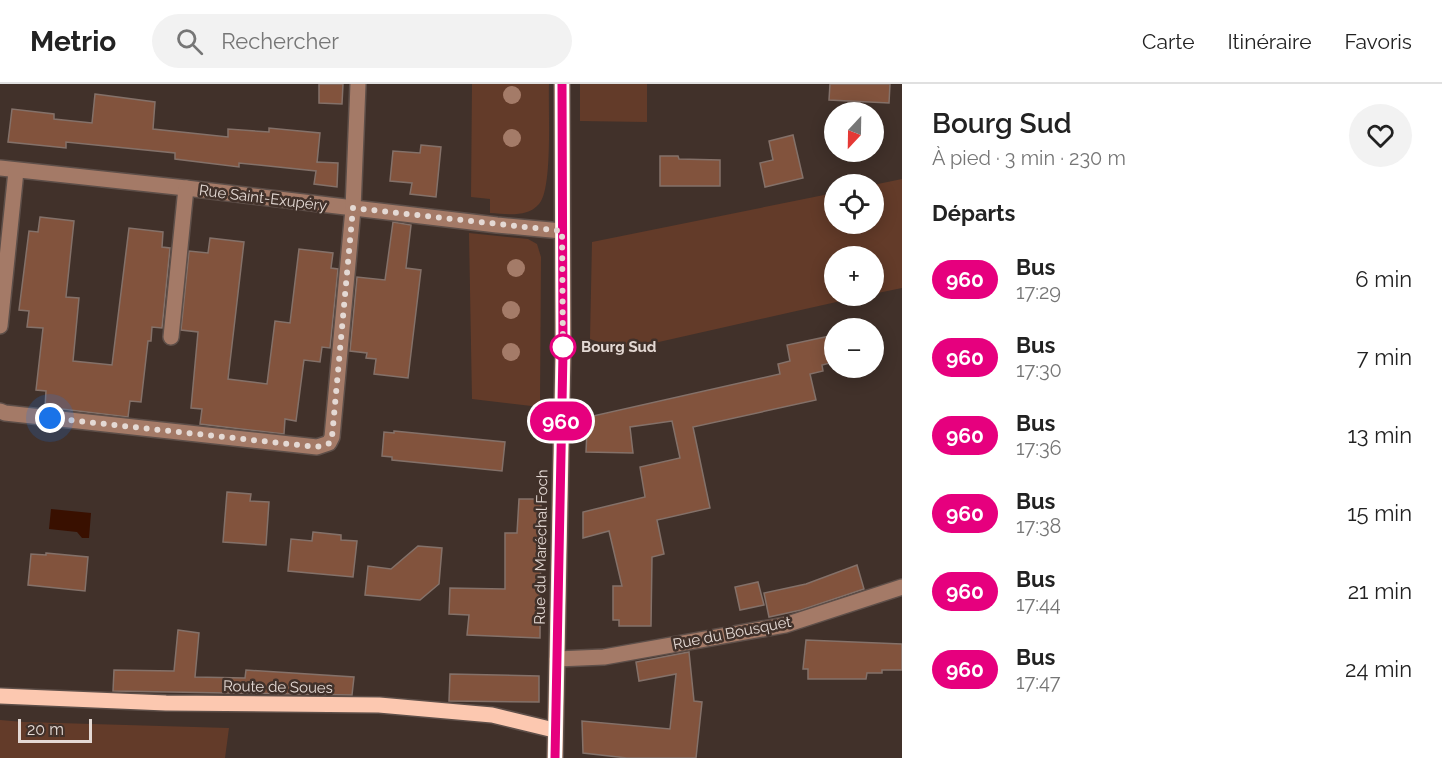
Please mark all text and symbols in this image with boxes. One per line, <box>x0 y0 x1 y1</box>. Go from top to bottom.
search box <box>152 14 572 68</box>
text: Metrio <box>30 25 116 58</box>
icon: search <box>173 25 206 58</box>
text: Rechercher <box>221 28 339 54</box>
text: Carte <box>1142 29 1194 54</box>
text: Itinéraire <box>1227 29 1311 54</box>
text: Favoris <box>1344 29 1412 54</box>
north arrow <box>824 102 884 162</box>
map controls <box>824 102 884 378</box>
button: heart <box>1349 104 1412 167</box>
text: Bourg Sud <box>932 107 1072 140</box>
text: À pied · 3 min · 230 m <box>932 146 1126 170</box>
button: locate <box>824 174 884 234</box>
street label: Rue Saint-Exupéry <box>198 181 328 215</box>
text: Départs <box>932 200 1015 226</box>
button: + <box>824 246 884 306</box>
text: Bus <box>1016 254 1055 280</box>
text: 6 min <box>1355 266 1412 292</box>
text: 960 <box>946 267 984 292</box>
text: 17:29 <box>1016 280 1061 304</box>
button: − <box>824 318 884 378</box>
text: Bus <box>1016 332 1055 358</box>
marker: Bourg Sud <box>550 334 576 360</box>
place label: Bourg Sud <box>581 338 657 356</box>
text: 7 min <box>1357 344 1412 370</box>
text: 960 <box>946 345 984 370</box>
text: 17:30 <box>1016 358 1062 382</box>
line badge: 960 <box>526 402 596 440</box>
your location <box>35 403 65 433</box>
text: 960 <box>542 409 580 434</box>
text: Bus <box>1016 410 1055 436</box>
text: 13 min <box>1347 422 1412 448</box>
text: 960 <box>946 423 984 448</box>
text: 17:36 <box>1016 436 1062 460</box>
street label: Rue du Maréchal Foch <box>531 469 551 625</box>
text: Bus <box>1016 488 1055 514</box>
text: 15 min <box>1347 500 1412 526</box>
text: 960 <box>946 501 984 526</box>
text: 17:38 <box>1016 514 1061 538</box>
text: Bus <box>1016 566 1055 592</box>
text: 21 min <box>1348 578 1412 604</box>
text: 960 <box>946 579 984 604</box>
text: 17:44 <box>1016 592 1061 616</box>
street label: Rue du Bousquet <box>671 613 793 653</box>
text: Bus <box>1016 644 1055 670</box>
text: 24 min <box>1345 656 1412 682</box>
text: 960 <box>946 657 984 682</box>
text: 17:47 <box>1016 670 1060 694</box>
street label: Route de Soues <box>223 677 333 697</box>
scale bar <box>18 716 92 744</box>
text: 20 m <box>27 720 64 739</box>

